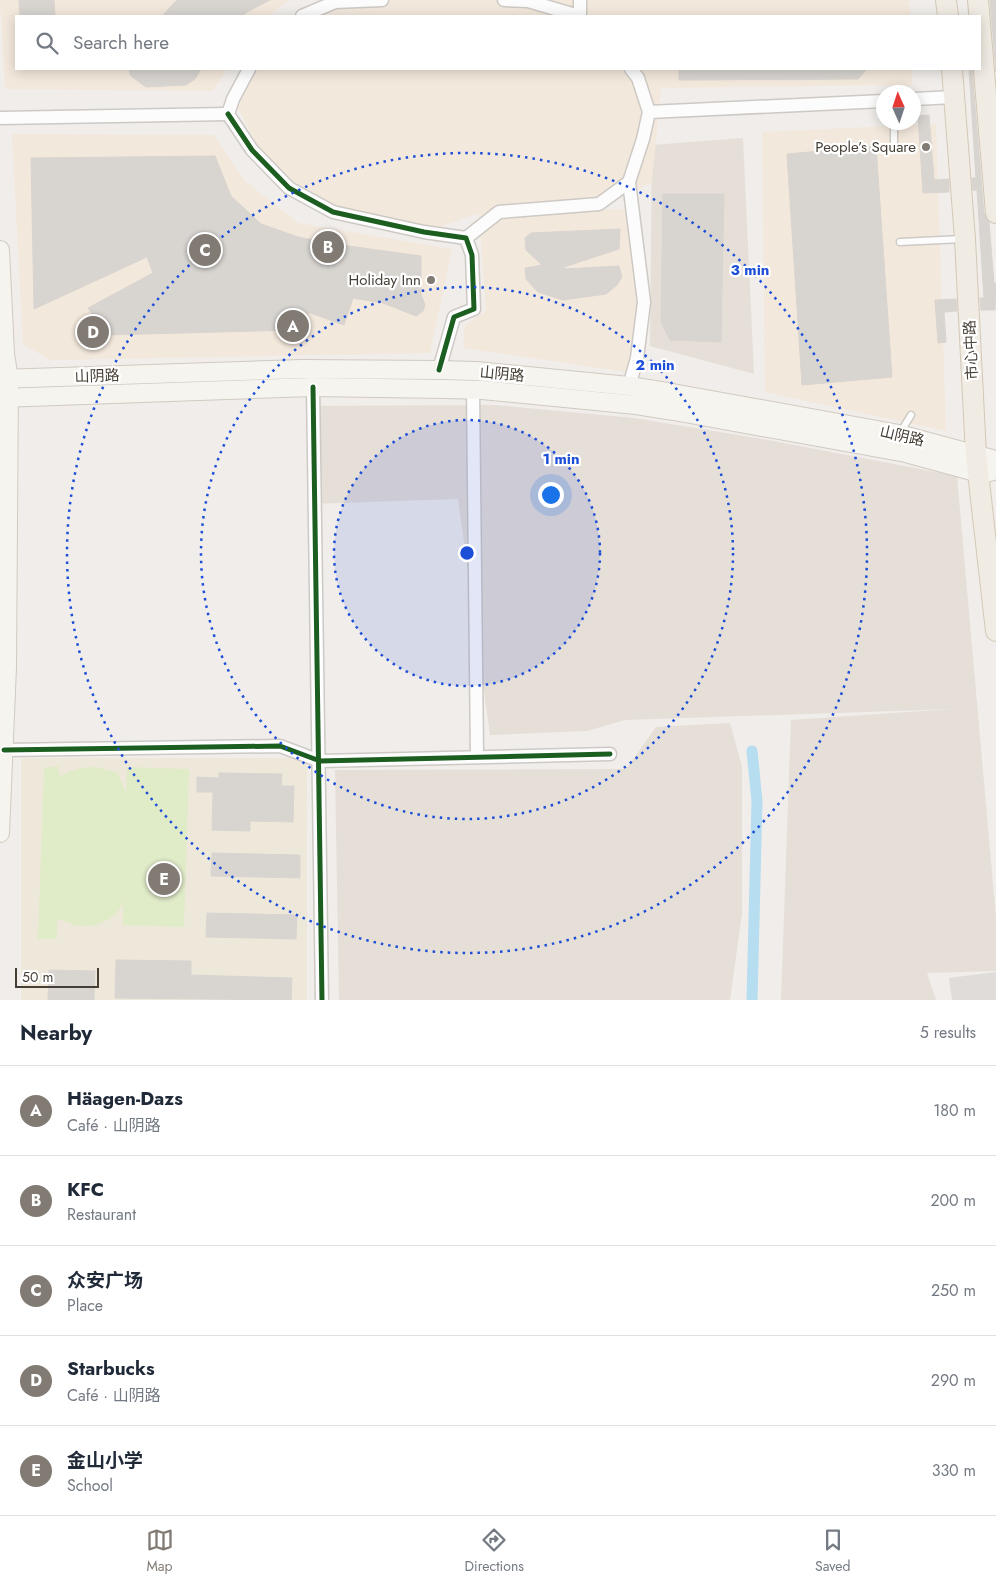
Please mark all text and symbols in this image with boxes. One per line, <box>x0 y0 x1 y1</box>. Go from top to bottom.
search box <box>15 15 981 70</box>
icon: search <box>33 29 61 57</box>
text: Search here <box>73 29 169 56</box>
north arrow <box>876 85 921 130</box>
place label: People’s Square <box>815 136 916 158</box>
marker: People’s Square <box>920 141 932 153</box>
pin: B <box>312 228 344 266</box>
pin: C <box>189 231 221 269</box>
text: 3 min <box>731 259 769 281</box>
place label: Holiday Inn <box>349 269 421 291</box>
marker: Holiday Inn <box>425 274 437 286</box>
pin: A <box>277 307 309 345</box>
pin: D <box>77 313 109 351</box>
street label: 市心中路 <box>958 319 984 381</box>
text: 2 min <box>635 354 675 376</box>
street label: 山阴路 <box>479 361 525 387</box>
street label: 山阴路 <box>74 364 120 388</box>
street label: 山阴路 <box>878 420 926 452</box>
text: 1 min <box>542 448 580 470</box>
your location <box>538 482 564 508</box>
centre of rings <box>458 544 476 562</box>
pin: E <box>148 860 180 898</box>
scale bar <box>15 965 99 988</box>
text: 50 m <box>22 967 53 987</box>
text: Nearby <box>20 1018 92 1048</box>
text: 5 results <box>920 1021 976 1044</box>
text: Häagen-Dazs <box>67 1085 183 1112</box>
text: A <box>30 1099 42 1122</box>
text: 180 m <box>933 1099 976 1122</box>
text: Café · 山阴路 <box>67 1114 161 1137</box>
text: KFC <box>67 1176 104 1203</box>
text: B <box>31 1189 41 1212</box>
text: 200 m <box>930 1189 976 1212</box>
text: Restaurant <box>67 1203 136 1226</box>
text: 众安广场 <box>67 1267 143 1294</box>
text: C <box>30 1279 42 1302</box>
text: 250 m <box>931 1279 976 1302</box>
text: Place <box>67 1294 103 1317</box>
text: Starbucks <box>67 1355 155 1382</box>
text: D <box>30 1369 42 1392</box>
text: 290 m <box>931 1369 976 1392</box>
text: Café · 山阴路 <box>67 1384 161 1407</box>
text: 金山小学 <box>67 1447 143 1474</box>
text: E <box>31 1459 41 1482</box>
text: 330 m <box>932 1459 976 1482</box>
text: School <box>67 1474 113 1497</box>
tab: Map <box>146 1526 174 1576</box>
tab: Directions <box>465 1526 524 1576</box>
tab: Saved <box>815 1526 850 1576</box>

